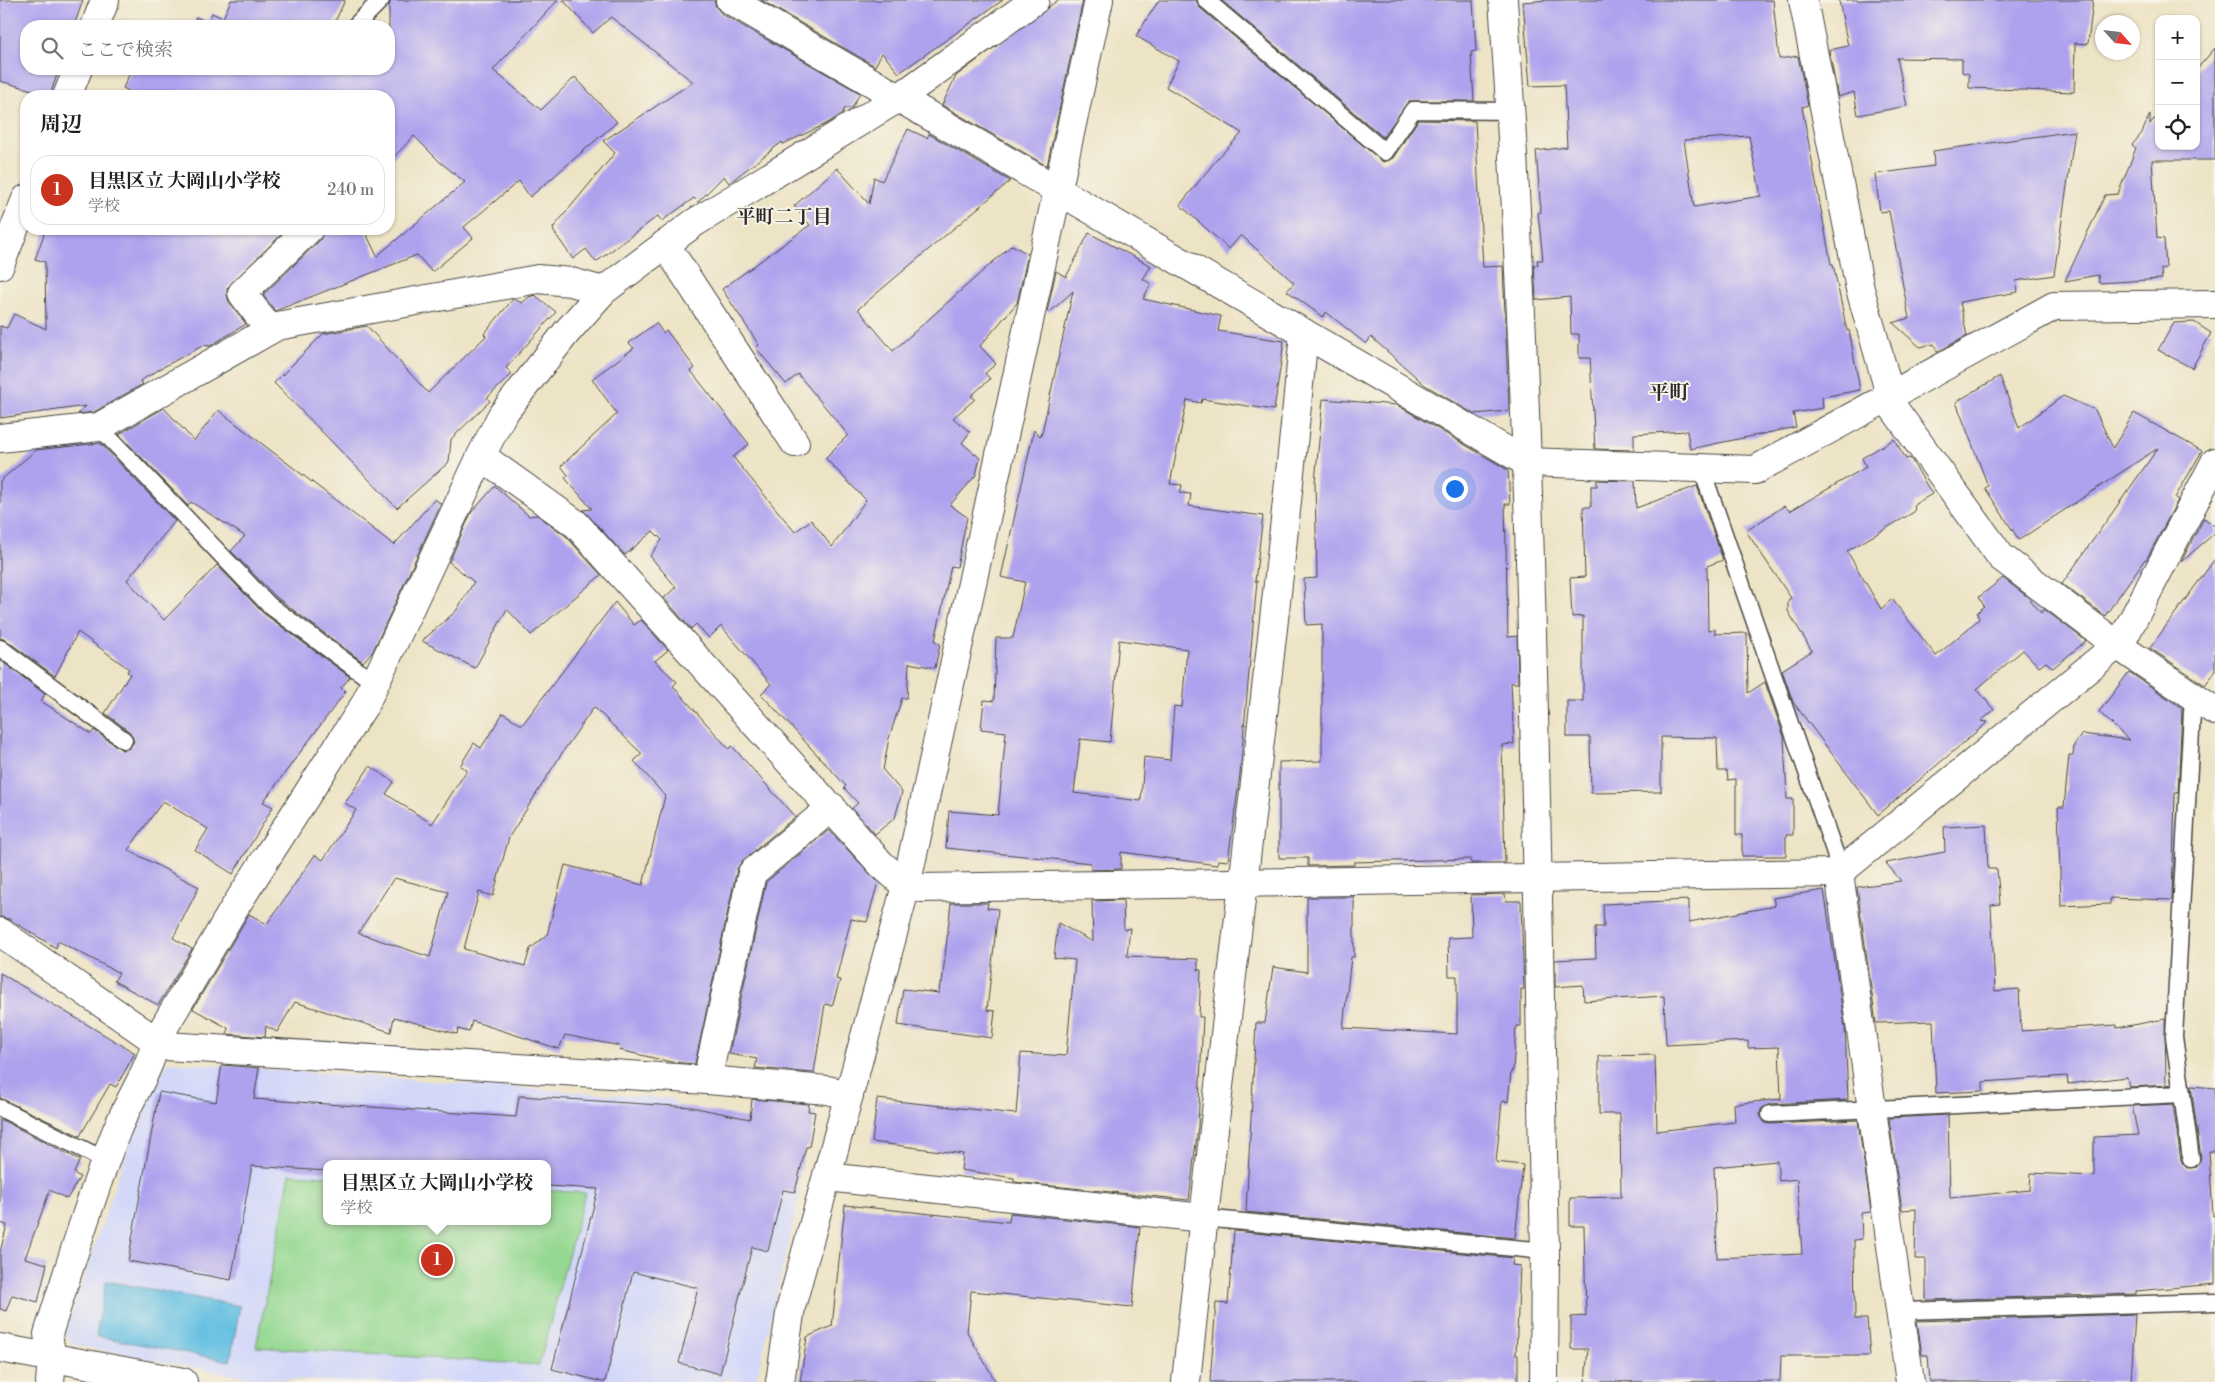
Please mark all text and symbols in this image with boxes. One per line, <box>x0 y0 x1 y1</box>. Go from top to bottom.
north arrow <box>2095 15 2140 60</box>
map controls <box>2155 15 2200 150</box>
button: + <box>2155 15 2200 60</box>
search box <box>20 20 395 75</box>
icon: search <box>38 34 66 62</box>
text: ここで検索 <box>78 38 173 62</box>
button: − <box>2155 60 2200 105</box>
button: locate <box>2155 105 2200 150</box>
text: 周辺 <box>40 112 82 138</box>
text: 目黒区立 大岡山小学校 <box>88 169 281 193</box>
text: 1 <box>53 180 61 200</box>
text: 240 m <box>327 180 374 200</box>
text: 学校 <box>88 196 120 216</box>
district label: 平町二丁目 <box>736 205 832 229</box>
district label: 平町 <box>1649 381 1690 406</box>
your location <box>1442 476 1468 502</box>
popup <box>323 1160 551 1225</box>
text: 目黒区立 大岡山小学校 <box>340 1171 534 1195</box>
text: 学校 <box>340 1198 372 1218</box>
pin: 1 <box>421 1241 453 1279</box>

